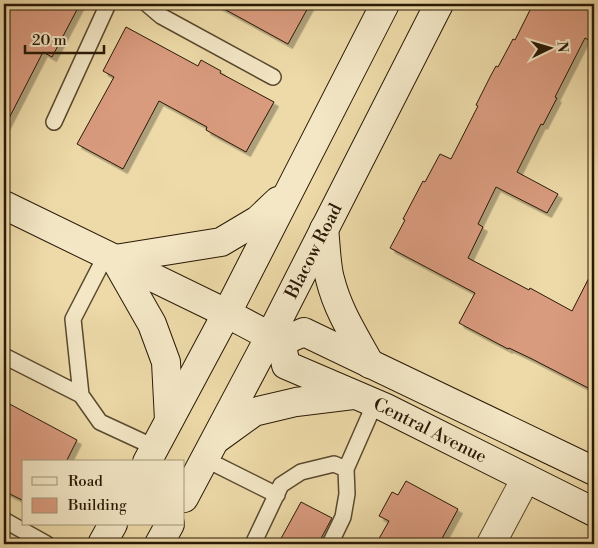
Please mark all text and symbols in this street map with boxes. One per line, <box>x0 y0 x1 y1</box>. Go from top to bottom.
scale bar <box>25 22 104 54</box>
north arrow <box>526 22 576 72</box>
text: 20 m <box>32 31 67 50</box>
text: N <box>553 41 571 53</box>
street label: Blacow Road <box>279 199 348 303</box>
street label: Central Avenue <box>370 392 491 468</box>
legend <box>22 460 185 526</box>
text: Road <box>68 472 103 491</box>
text: Building <box>67 496 127 515</box>

